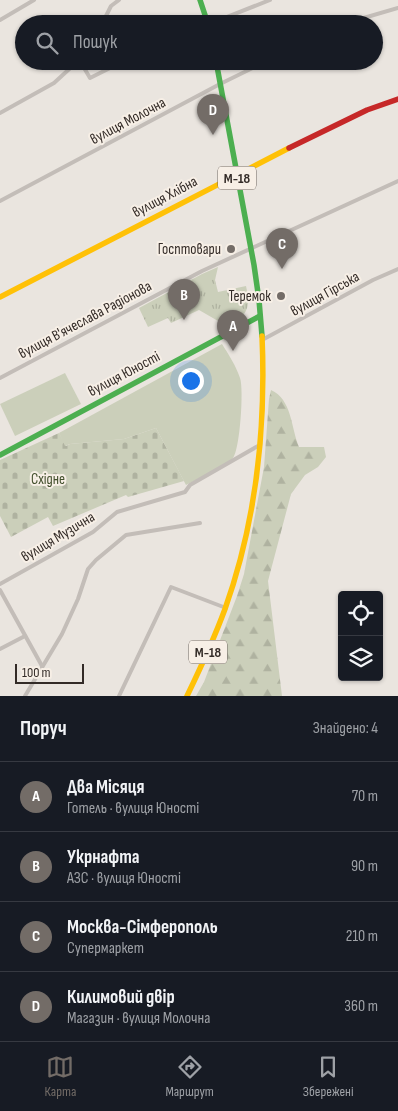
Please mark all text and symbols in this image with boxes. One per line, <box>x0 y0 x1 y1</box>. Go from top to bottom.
search box <box>15 15 383 70</box>
icon: search <box>33 29 61 57</box>
text: Пошук <box>73 31 117 54</box>
street label: вулиця Молочна <box>87 93 169 149</box>
pin: D <box>197 94 229 135</box>
road number: М-18 <box>218 167 256 190</box>
street label: вулиця Хлібна <box>129 172 201 222</box>
pin: C <box>266 228 298 269</box>
place label: Госптовари <box>158 240 221 259</box>
marker: Госптовари <box>225 243 237 255</box>
street label: вулиця Гірська <box>287 267 363 321</box>
street label: вулиця В'ячеслава Радіонова <box>15 277 155 363</box>
pin: B <box>168 279 200 320</box>
place label: Теремок <box>228 287 271 306</box>
marker: Теремок <box>275 290 287 302</box>
pin: A <box>217 310 249 351</box>
street label: вулиця Юності <box>85 347 163 401</box>
your location <box>178 368 204 394</box>
park label: Східне <box>31 470 65 489</box>
street label: вулиця Музична <box>18 508 98 566</box>
map controls <box>338 591 383 681</box>
button: locate <box>338 591 383 636</box>
button: layers <box>338 636 383 681</box>
road number: М-18 <box>189 640 227 664</box>
scale bar <box>15 661 84 684</box>
text: 100 m <box>22 664 51 681</box>
text: Поруч <box>20 716 67 741</box>
text: Знайдено: 4 <box>313 719 378 738</box>
text: Два Місяця <box>67 776 145 799</box>
text: A <box>32 787 40 806</box>
text: 70 m <box>352 787 378 806</box>
text: Готель · вулиця Юності <box>67 799 199 818</box>
text: Укрнафта <box>67 846 140 869</box>
text: B <box>32 857 40 876</box>
text: 90 m <box>351 857 378 876</box>
text: АЗС · вулиця Юності <box>67 869 181 888</box>
text: Москва-Сімферополь <box>67 916 218 939</box>
text: C <box>32 927 40 946</box>
text: 210 m <box>346 927 378 946</box>
text: Супермаркет <box>67 939 144 958</box>
text: Килимовий двір <box>67 986 175 1009</box>
text: D <box>32 997 40 1016</box>
text: 360 m <box>344 997 378 1016</box>
text: Магазин · вулиця Молочна <box>67 1009 210 1028</box>
tab: Карта <box>45 1053 76 1100</box>
tab: Маршрут <box>165 1053 214 1100</box>
tab: Збережені <box>303 1053 353 1100</box>

